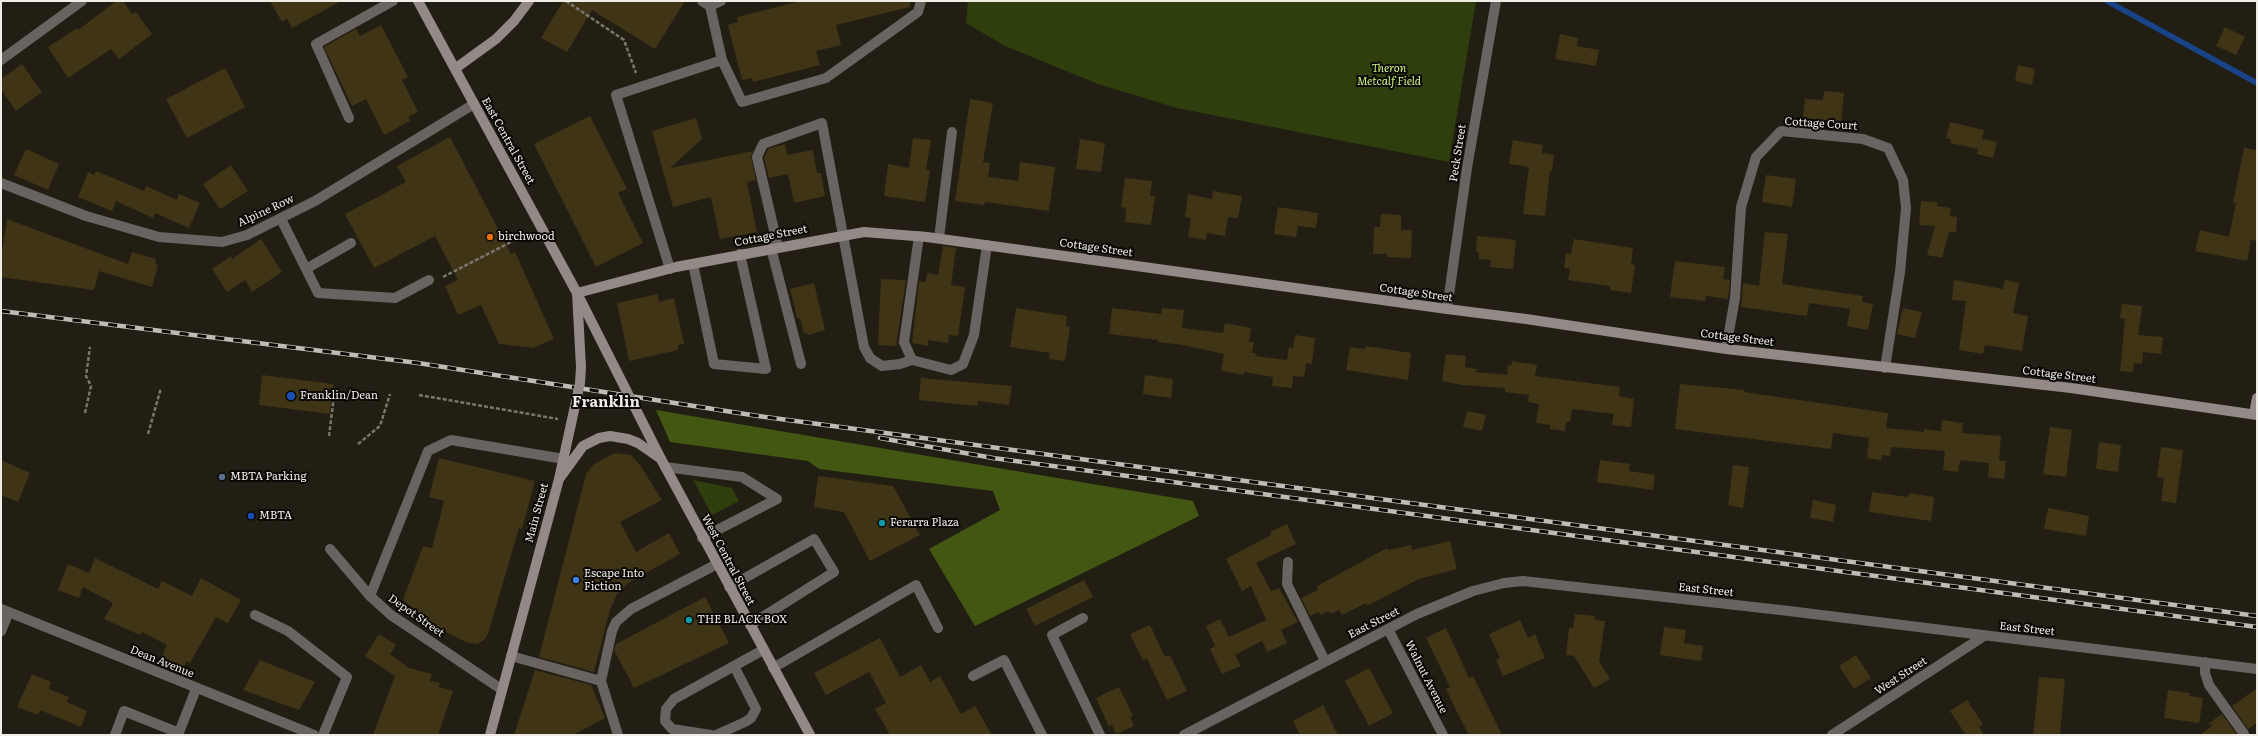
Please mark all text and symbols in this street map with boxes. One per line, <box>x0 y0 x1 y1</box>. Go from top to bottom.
park label: Theron Metcalf Field <box>1357 62 1421 88</box>
street label: East Central Street <box>479 95 537 187</box>
street label: Cottage Court <box>1784 115 1858 133</box>
street label: Peck Street <box>1447 123 1469 183</box>
street label: Alpine Row <box>236 192 296 230</box>
street label: Cottage Street <box>733 222 809 250</box>
place label: birchwood <box>498 230 555 244</box>
marker: birchwood <box>485 232 495 242</box>
street label: Cottage Street <box>1058 236 1134 260</box>
street label: Cottage Street <box>1378 281 1454 305</box>
street label: Cottage Street <box>1699 327 1775 349</box>
street label: Cottage Street <box>2021 364 2097 386</box>
place label: Franklin/Dean <box>300 389 378 403</box>
marker: Franklin/Dean <box>285 390 297 402</box>
district label: Franklin <box>572 394 640 412</box>
place label: MBTA Parking <box>230 470 307 484</box>
marker: MBTA Parking <box>217 472 227 482</box>
street label: Main Street <box>523 482 551 544</box>
place label: MBTA <box>259 509 292 523</box>
marker: MBTA <box>246 511 256 521</box>
street label: West Central Street <box>698 512 758 608</box>
place label: Ferarra Plaza <box>890 516 959 530</box>
marker: Ferarra Plaza <box>877 518 887 528</box>
place label: Escape Into Fiction <box>584 567 644 593</box>
marker: Escape Into Fiction <box>571 575 581 585</box>
street label: East Street <box>1678 581 1734 599</box>
street label: Depot Street <box>386 592 446 640</box>
street label: East Street <box>1346 604 1402 642</box>
place label: THE BLACK BOX <box>697 613 787 627</box>
marker: THE BLACK BOX <box>684 615 694 625</box>
street label: East Street <box>1999 620 2055 638</box>
street label: Walnut Avenue <box>1402 638 1450 716</box>
street label: Dean Avenue <box>128 643 196 681</box>
street label: West Street <box>1872 654 1930 698</box>

